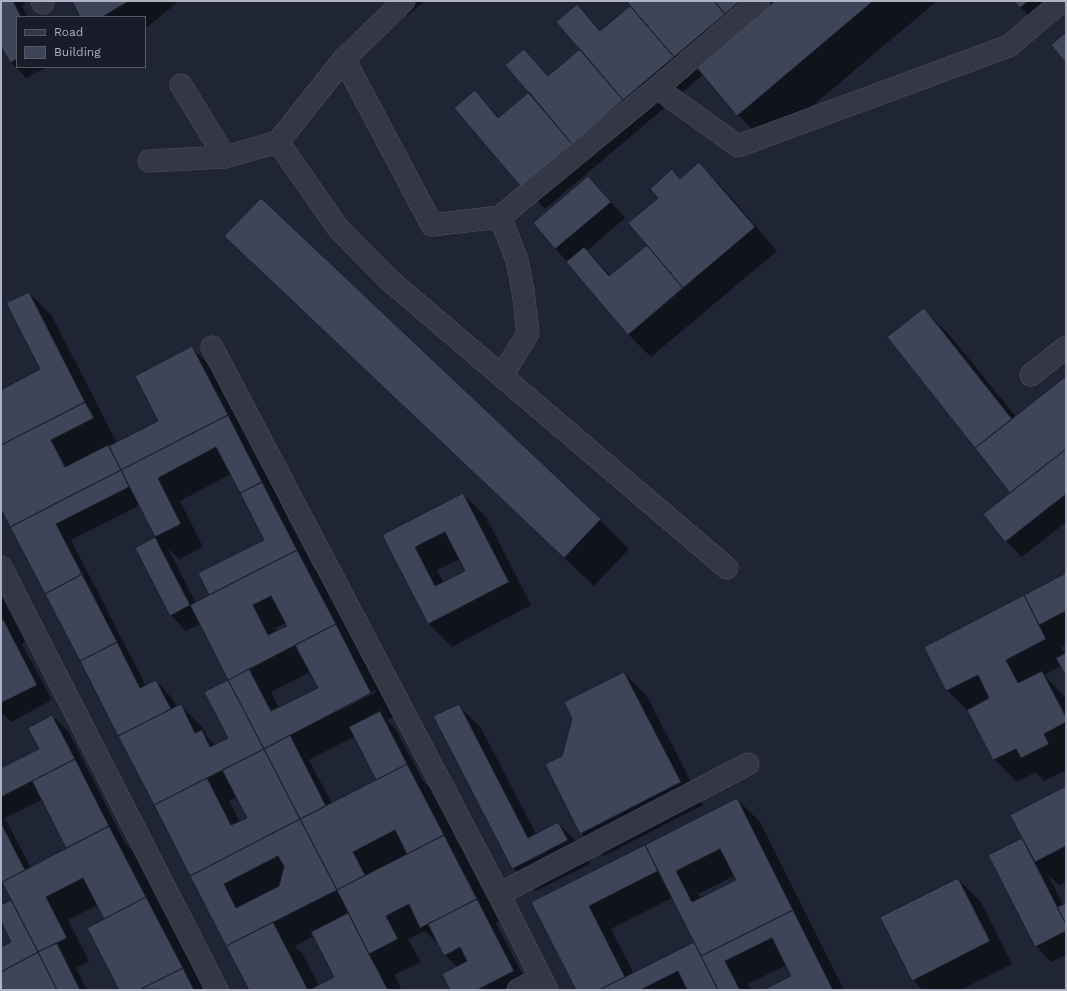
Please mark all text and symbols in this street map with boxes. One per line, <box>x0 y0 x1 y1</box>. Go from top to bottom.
legend <box>16 16 146 68</box>
text: Road <box>54 25 83 39</box>
text: Building <box>54 45 101 59</box>

